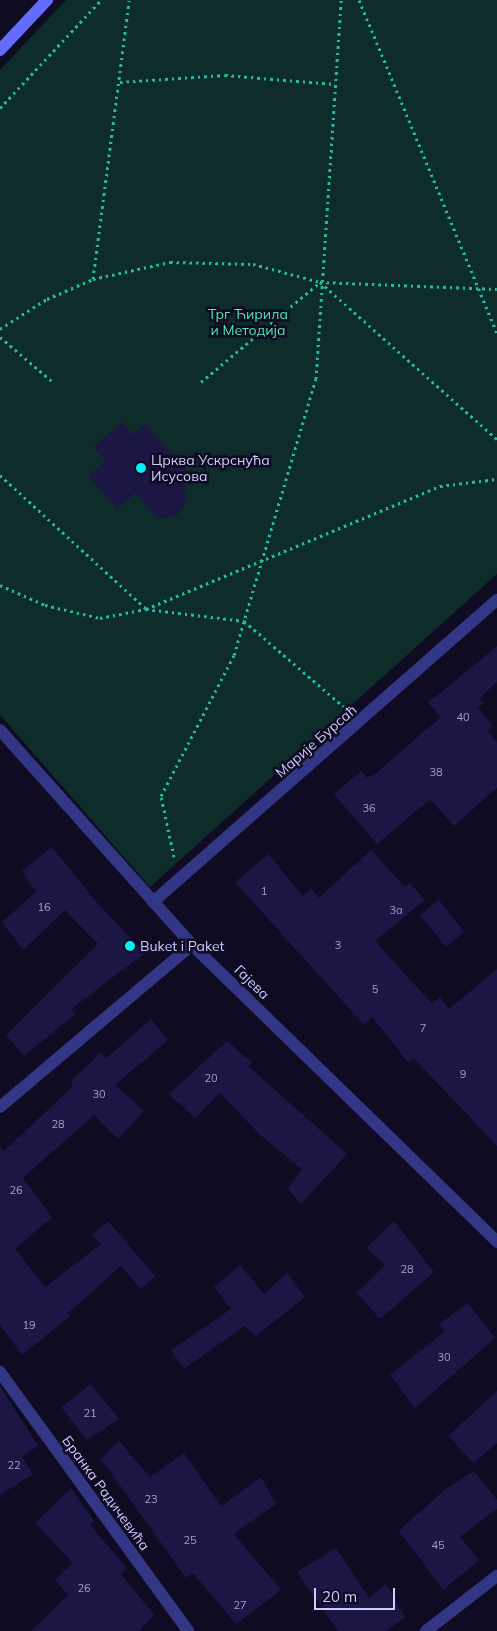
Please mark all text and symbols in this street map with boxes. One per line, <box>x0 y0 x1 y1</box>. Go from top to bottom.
park label: Трг Ћирила и Методија <box>208 306 288 338</box>
place label: Црква Ускрснућа Исусова <box>151 452 270 484</box>
marker: Црква Ускрснућа Исусова <box>135 462 147 474</box>
street label: Марије Бурсаћ <box>272 701 360 781</box>
house number: 40 <box>456 710 470 724</box>
house number: 38 <box>429 765 443 779</box>
house number: 36 <box>362 801 376 815</box>
house number: 1 <box>261 884 267 898</box>
house number: 16 <box>37 900 51 914</box>
house number: 3a <box>389 903 403 917</box>
place label: Buket i Paket <box>140 938 225 954</box>
house number: 3 <box>335 938 341 952</box>
marker: Buket i Paket <box>124 940 136 952</box>
street label: Гајева <box>231 961 273 1003</box>
house number: 5 <box>372 982 378 996</box>
house number: 7 <box>420 1021 426 1035</box>
house number: 9 <box>460 1067 466 1081</box>
house number: 20 <box>204 1071 218 1085</box>
house number: 30 <box>92 1087 106 1101</box>
house number: 28 <box>51 1117 65 1131</box>
house number: 26 <box>9 1183 23 1197</box>
house number: 28 <box>400 1262 414 1276</box>
house number: 19 <box>22 1318 36 1332</box>
house number: 30 <box>437 1350 451 1364</box>
house number: 21 <box>83 1406 97 1420</box>
street label: Бранка Радичевића <box>59 1432 153 1554</box>
house number: 22 <box>7 1458 21 1472</box>
house number: 23 <box>144 1492 158 1506</box>
house number: 25 <box>183 1533 197 1547</box>
house number: 45 <box>431 1538 445 1552</box>
scale bar <box>317 1578 398 1610</box>
house number: 26 <box>77 1581 91 1595</box>
text: 20 m <box>322 1587 357 1606</box>
house number: 27 <box>233 1598 247 1612</box>

